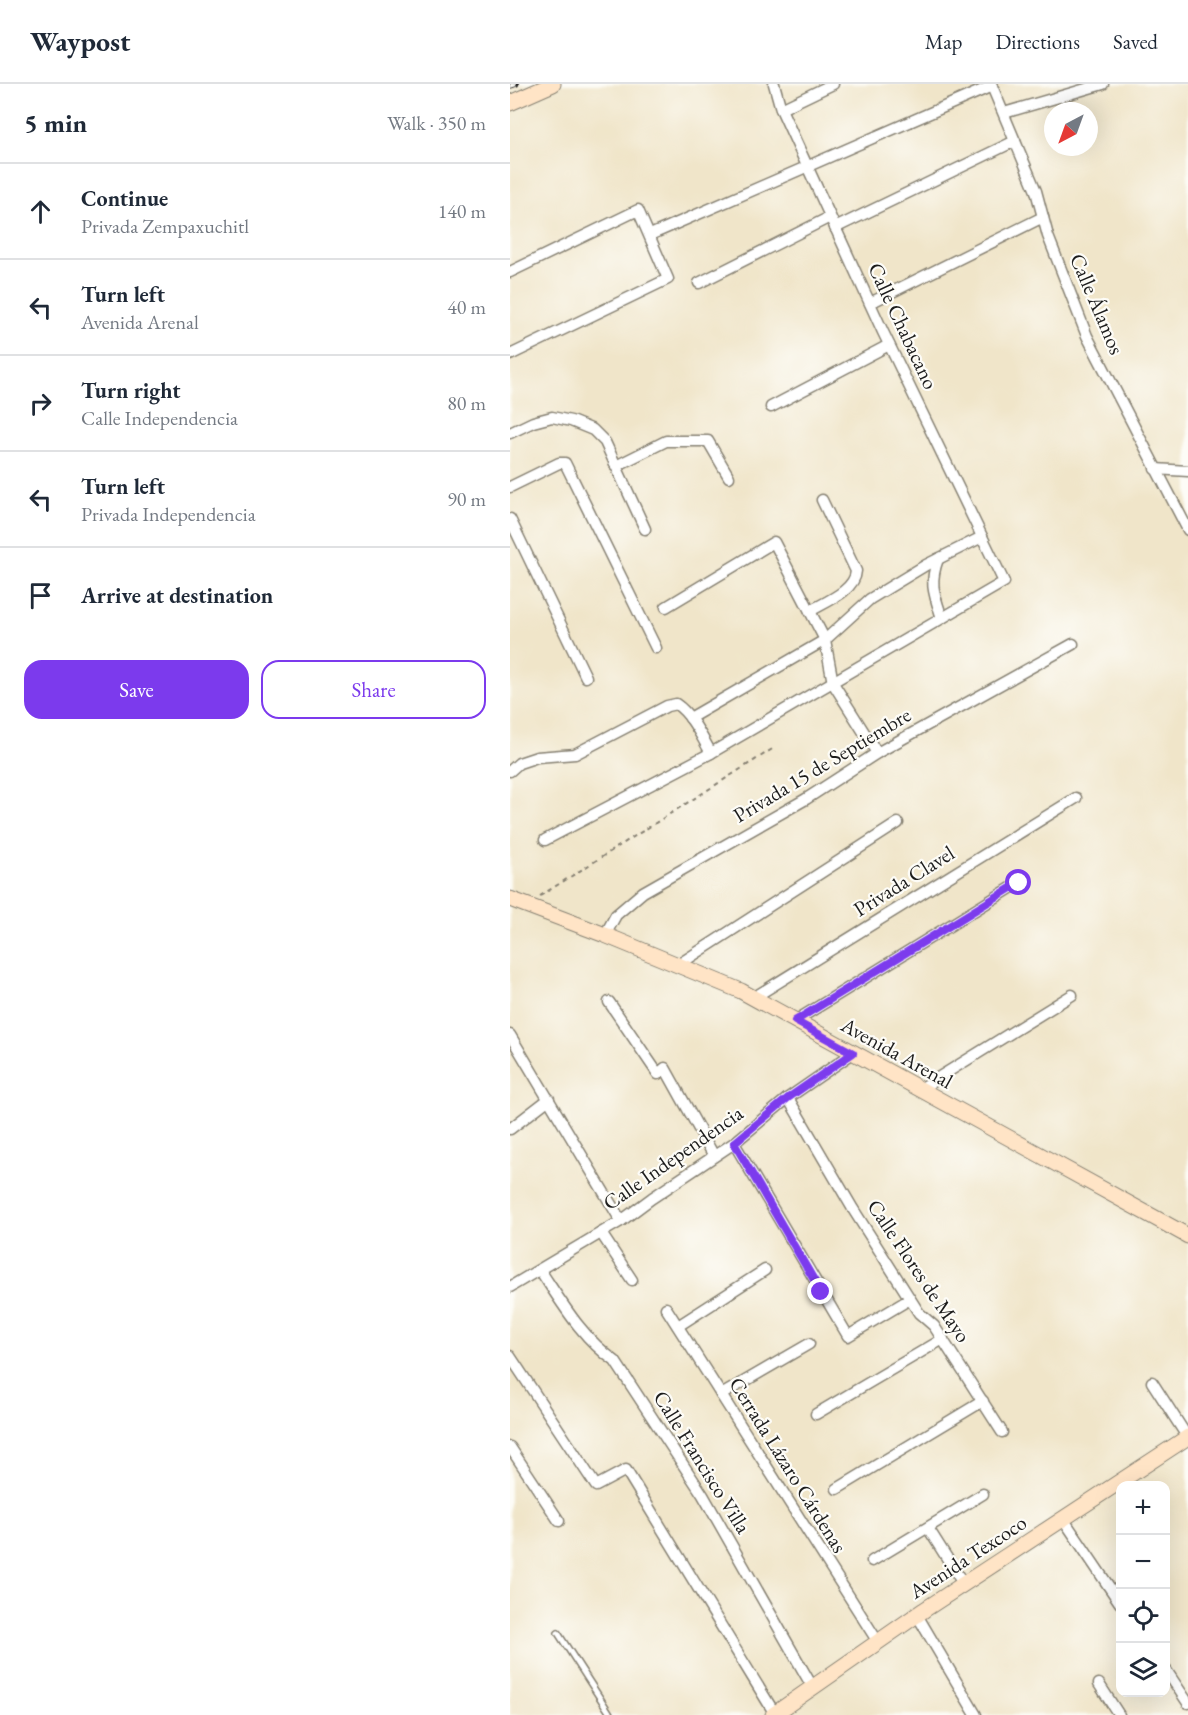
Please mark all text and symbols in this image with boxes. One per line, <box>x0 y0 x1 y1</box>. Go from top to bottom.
text: Waypost <box>30 23 131 59</box>
text: Map <box>925 28 962 55</box>
text: Directions <box>995 28 1080 55</box>
text: Saved <box>1113 28 1158 55</box>
north arrow <box>1044 102 1098 156</box>
text: 5 min <box>24 106 87 140</box>
text: Walk · 350 m <box>387 110 486 136</box>
text: Continue <box>81 184 168 213</box>
icon: ahead <box>24 195 57 228</box>
text: 140 m <box>438 198 486 224</box>
text: Privada Zempaxuchitl <box>81 213 249 239</box>
street label: Calle Álamos <box>1064 249 1131 359</box>
street label: Calle Chabacano <box>862 258 945 393</box>
text: Turn left <box>81 280 165 309</box>
icon: left <box>24 291 57 324</box>
text: 40 m <box>447 294 486 320</box>
text: Avenida Arenal <box>81 309 199 335</box>
text: Turn right <box>81 376 180 405</box>
icon: right <box>24 387 57 420</box>
text: 80 m <box>447 390 486 416</box>
text: Calle Independencia <box>81 405 238 431</box>
text: Turn left <box>81 472 165 501</box>
icon: left <box>24 483 57 516</box>
text: 90 m <box>447 486 486 512</box>
text: Privada Independencia <box>81 501 256 527</box>
icon: arrive <box>24 579 57 612</box>
text: Arrive at destination <box>81 581 273 610</box>
button: Save <box>24 660 249 719</box>
button: Share <box>261 660 486 719</box>
street label: Privada 15 de Septiembre <box>728 701 916 828</box>
street label: Privada Clavel <box>848 839 959 922</box>
route start <box>1005 869 1031 895</box>
street label: Avenida Arenal <box>836 1010 958 1094</box>
street label: Calle Independencia <box>597 1099 749 1216</box>
street label: Calle Flores de Mayo <box>862 1194 977 1347</box>
route end <box>807 1278 833 1304</box>
street label: Cerrada Lázaro Cárdenas <box>723 1372 854 1558</box>
street label: Calle Francisco Villa <box>648 1385 758 1539</box>
map controls <box>1116 1481 1170 1697</box>
button: + <box>1116 1481 1170 1535</box>
street label: Avenida Texcoco <box>903 1509 1032 1605</box>
button: − <box>1116 1535 1170 1589</box>
button: locate <box>1116 1589 1170 1643</box>
button: layers <box>1116 1643 1170 1697</box>

